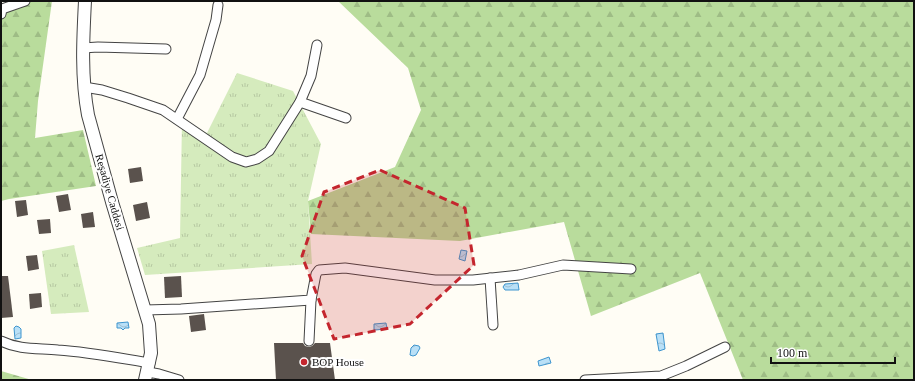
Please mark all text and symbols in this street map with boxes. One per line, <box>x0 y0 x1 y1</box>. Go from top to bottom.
street label: Reşadiye Caddesi <box>93 153 127 231</box>
scale bar <box>771 339 895 365</box>
text: 100 m <box>777 346 808 360</box>
place label: BOP House <box>312 356 364 368</box>
marker: BOP House <box>299 357 309 367</box>

